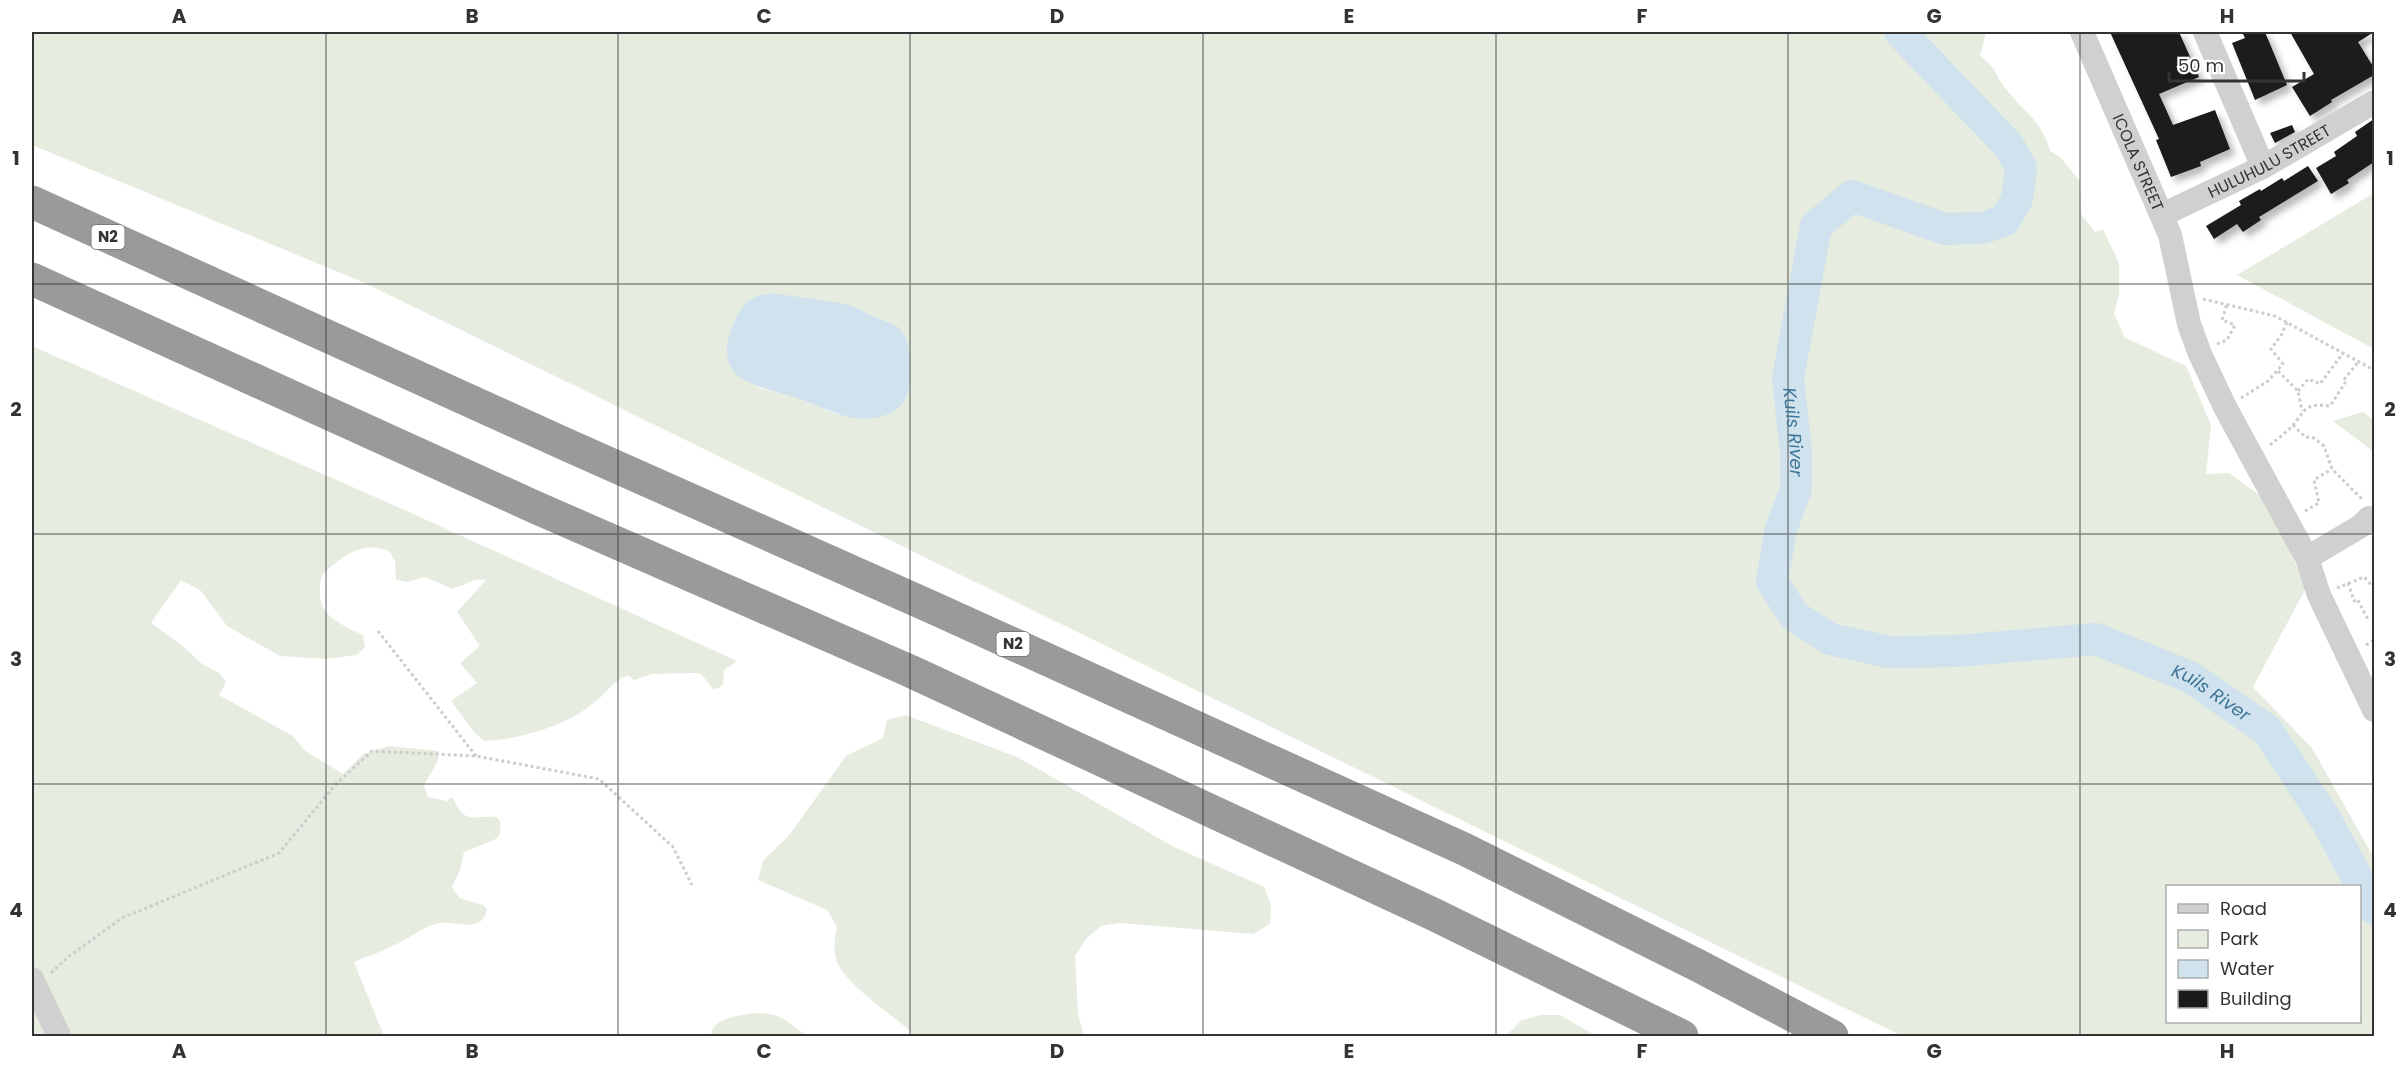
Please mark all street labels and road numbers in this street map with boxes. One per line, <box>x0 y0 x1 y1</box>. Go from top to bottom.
street label: ICOLA STREET <box>2107 110 2169 215</box>
street label: HULUHULU STREET <box>2204 119 2335 204</box>
road number: N2 <box>92 225 124 249</box>
road number: N2 <box>996 632 1030 656</box>

